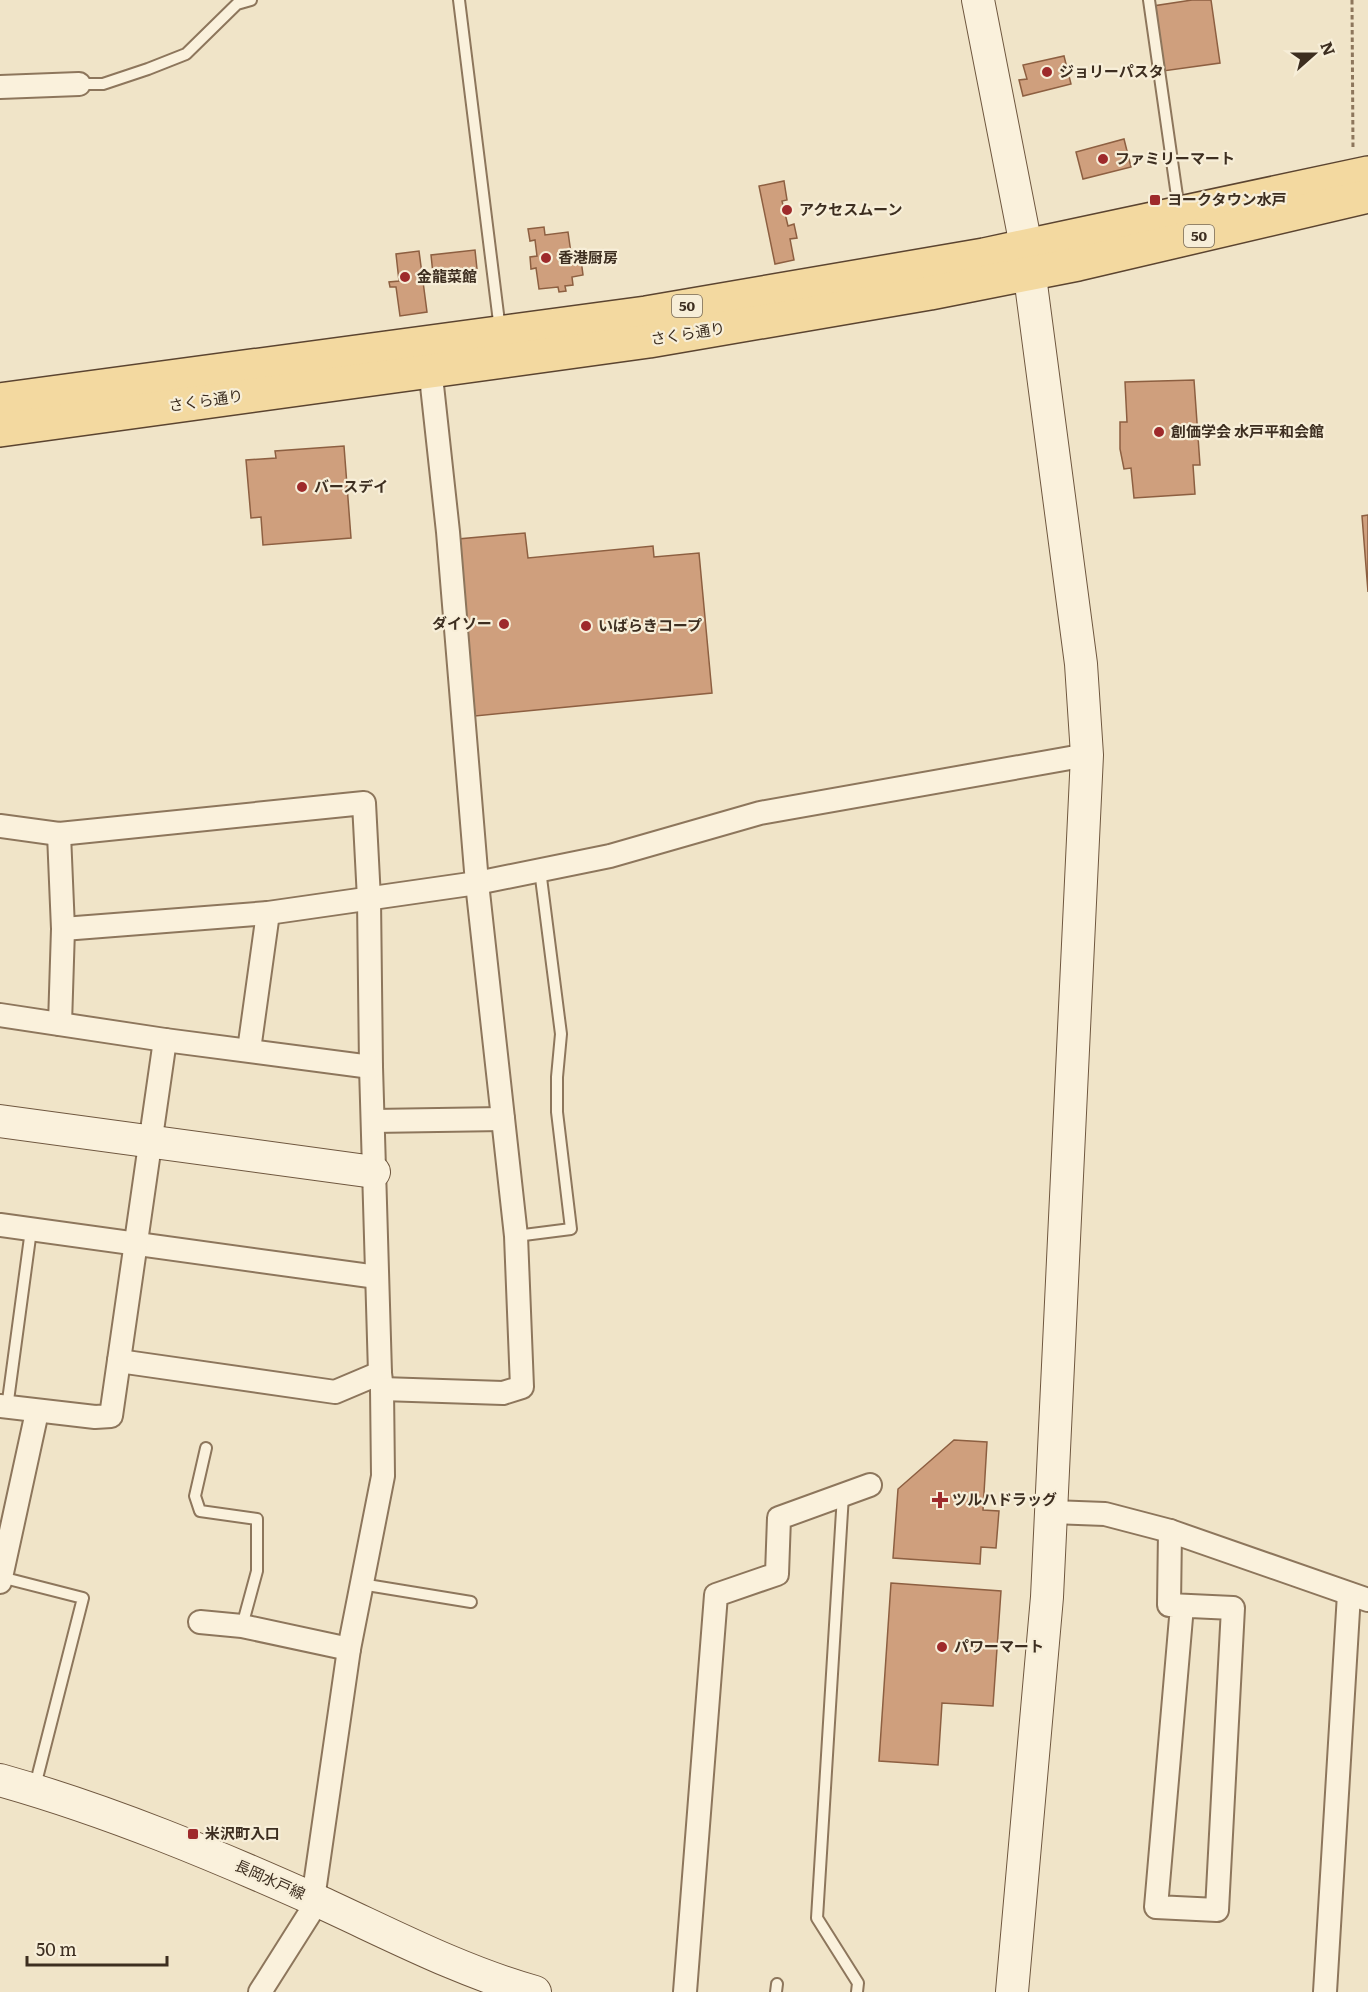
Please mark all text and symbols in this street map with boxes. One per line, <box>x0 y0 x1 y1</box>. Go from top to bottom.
north arrow <box>1284 24 1344 84</box>
text: N <box>1315 38 1343 59</box>
place label: ジョリーパスタ <box>1059 59 1164 82</box>
marker: ジョリーパスタ <box>1040 65 1054 79</box>
place label: ファミリーマート <box>1115 146 1235 169</box>
marker: ファミリーマート <box>1096 152 1110 166</box>
place label: ヨークタウン水戸 <box>1167 187 1286 210</box>
marker: ヨークタウン水戸 <box>1148 193 1162 207</box>
place label: アクセスムーン <box>799 197 903 220</box>
marker: アクセスムーン <box>780 203 794 217</box>
road number: 50 <box>1184 225 1214 247</box>
place label: 香港厨房 <box>558 245 618 268</box>
marker: 香港厨房 <box>539 251 553 265</box>
place label: 金龍菜館 <box>417 264 477 287</box>
marker: 金龍菜館 <box>398 270 412 284</box>
road number: 50 <box>672 295 702 317</box>
street label: さくら通り <box>649 315 727 350</box>
street label: さくら通り <box>167 383 245 416</box>
place label: 創価学会 水戸平和会館 <box>1171 419 1324 442</box>
marker: 創価学会 水戸平和会館 <box>1152 425 1166 439</box>
place label: バースデイ <box>314 474 388 497</box>
marker: バースデイ <box>295 480 309 494</box>
place label: ダイソー <box>432 611 492 634</box>
place label: いばらきコープ <box>598 613 702 636</box>
marker: ダイソー <box>497 617 511 631</box>
marker: いばらきコープ <box>579 619 593 633</box>
place label: ツルハドラッグ <box>952 1487 1057 1510</box>
marker: ツルハドラッグ <box>933 1493 947 1507</box>
place label: パワーマート <box>954 1634 1044 1657</box>
marker: パワーマート <box>935 1640 949 1654</box>
place label: 米沢町入口 <box>205 1821 280 1844</box>
marker: 米沢町入口 <box>186 1827 200 1841</box>
street label: 長岡水戸線 <box>232 1853 310 1904</box>
scale bar <box>27 1929 166 1967</box>
text: 50 m <box>36 1935 77 1962</box>

